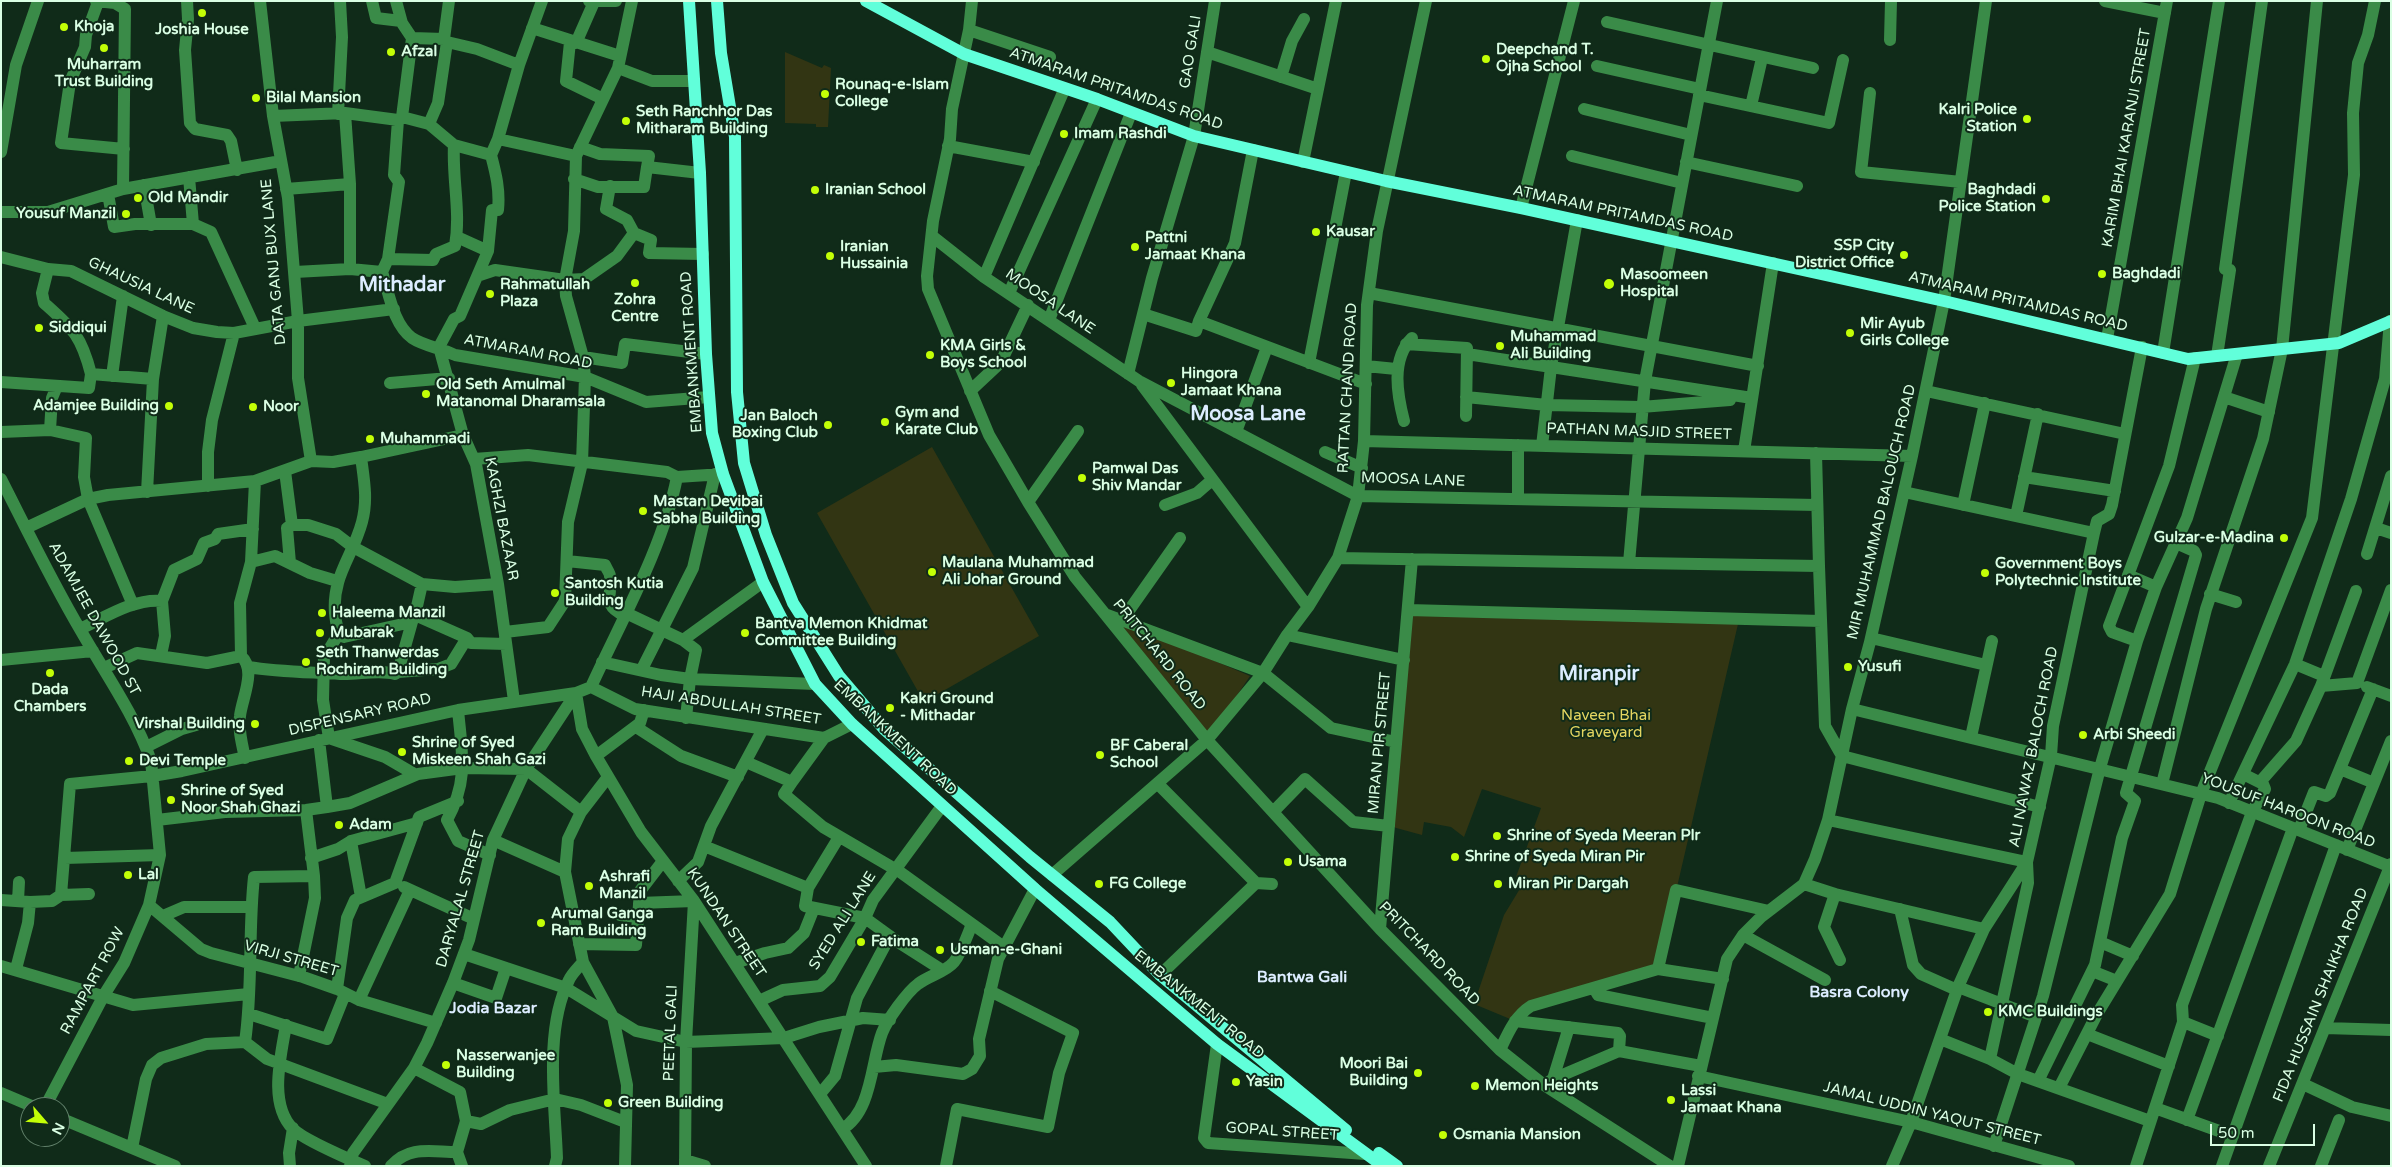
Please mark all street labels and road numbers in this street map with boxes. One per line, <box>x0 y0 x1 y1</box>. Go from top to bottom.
street label: GAO GALI <box>1176 14 1206 90</box>
street label: KARIM BHAI KARANJI STREET <box>2099 27 2155 249</box>
street label: ATMARAM PRITAMDAS ROAD <box>1007 44 1225 134</box>
street label: DATA GANJ BUX LANE <box>258 178 290 346</box>
street label: ATMARAM PRITAMDAS ROAD <box>1511 182 1735 246</box>
street label: GHAUSIA LANE <box>85 254 197 318</box>
street label: MOOSA LANE <box>1002 265 1098 339</box>
street label: ATMARAM PRITAMDAS ROAD <box>1906 268 2130 336</box>
street label: EMBANKMENT ROAD <box>677 271 707 433</box>
street label: RATTAN CHAND ROAD <box>1335 302 1361 474</box>
street label: ATMARAM ROAD <box>462 331 594 373</box>
street label: MIR MUHAMMAD BALOUCH ROAD <box>1844 383 1920 641</box>
street label: PATHAN MASJID STREET <box>1546 420 1732 444</box>
street label: KAGHZI BAZAAR <box>480 456 522 582</box>
street label: MOOSA LANE <box>1361 469 1465 491</box>
street label: ADAMJEE DAWOOD ST <box>44 539 144 699</box>
street label: PRITCHARD ROAD <box>1109 596 1209 714</box>
street label: ALI NAWAZ BALOCH ROAD <box>2006 645 2062 849</box>
street label: MIRAN PIR STREET <box>1365 671 1395 815</box>
street label: EMBANKMENT ROAD <box>830 676 960 800</box>
street label: HAJI ABDULLAH STREET <box>640 683 822 729</box>
street label: DISPENSARY ROAD <box>287 690 433 740</box>
street label: YOUSUF HAROON ROAD <box>2198 769 2378 853</box>
street label: DARYALAL STREET <box>433 828 489 970</box>
street label: KUNDAN STREET <box>683 865 769 981</box>
street label: SYED ALI LANE <box>806 868 880 974</box>
street label: FIDA HUSSAIN SHAIKHA ROAD <box>2270 885 2372 1105</box>
street label: PRITCHARD ROAD <box>1375 898 1483 1010</box>
street label: RAMPART ROW <box>57 924 129 1038</box>
street label: VIRJI STREET <box>242 937 340 981</box>
street label: EMBANKMENT ROAD <box>1130 947 1268 1063</box>
street label: PEETAL GALI <box>660 984 682 1082</box>
street label: JAMAL UDDIN YAQUT STREET <box>1821 1078 2043 1150</box>
street label: GOPAL STREET <box>1225 1119 1339 1145</box>

